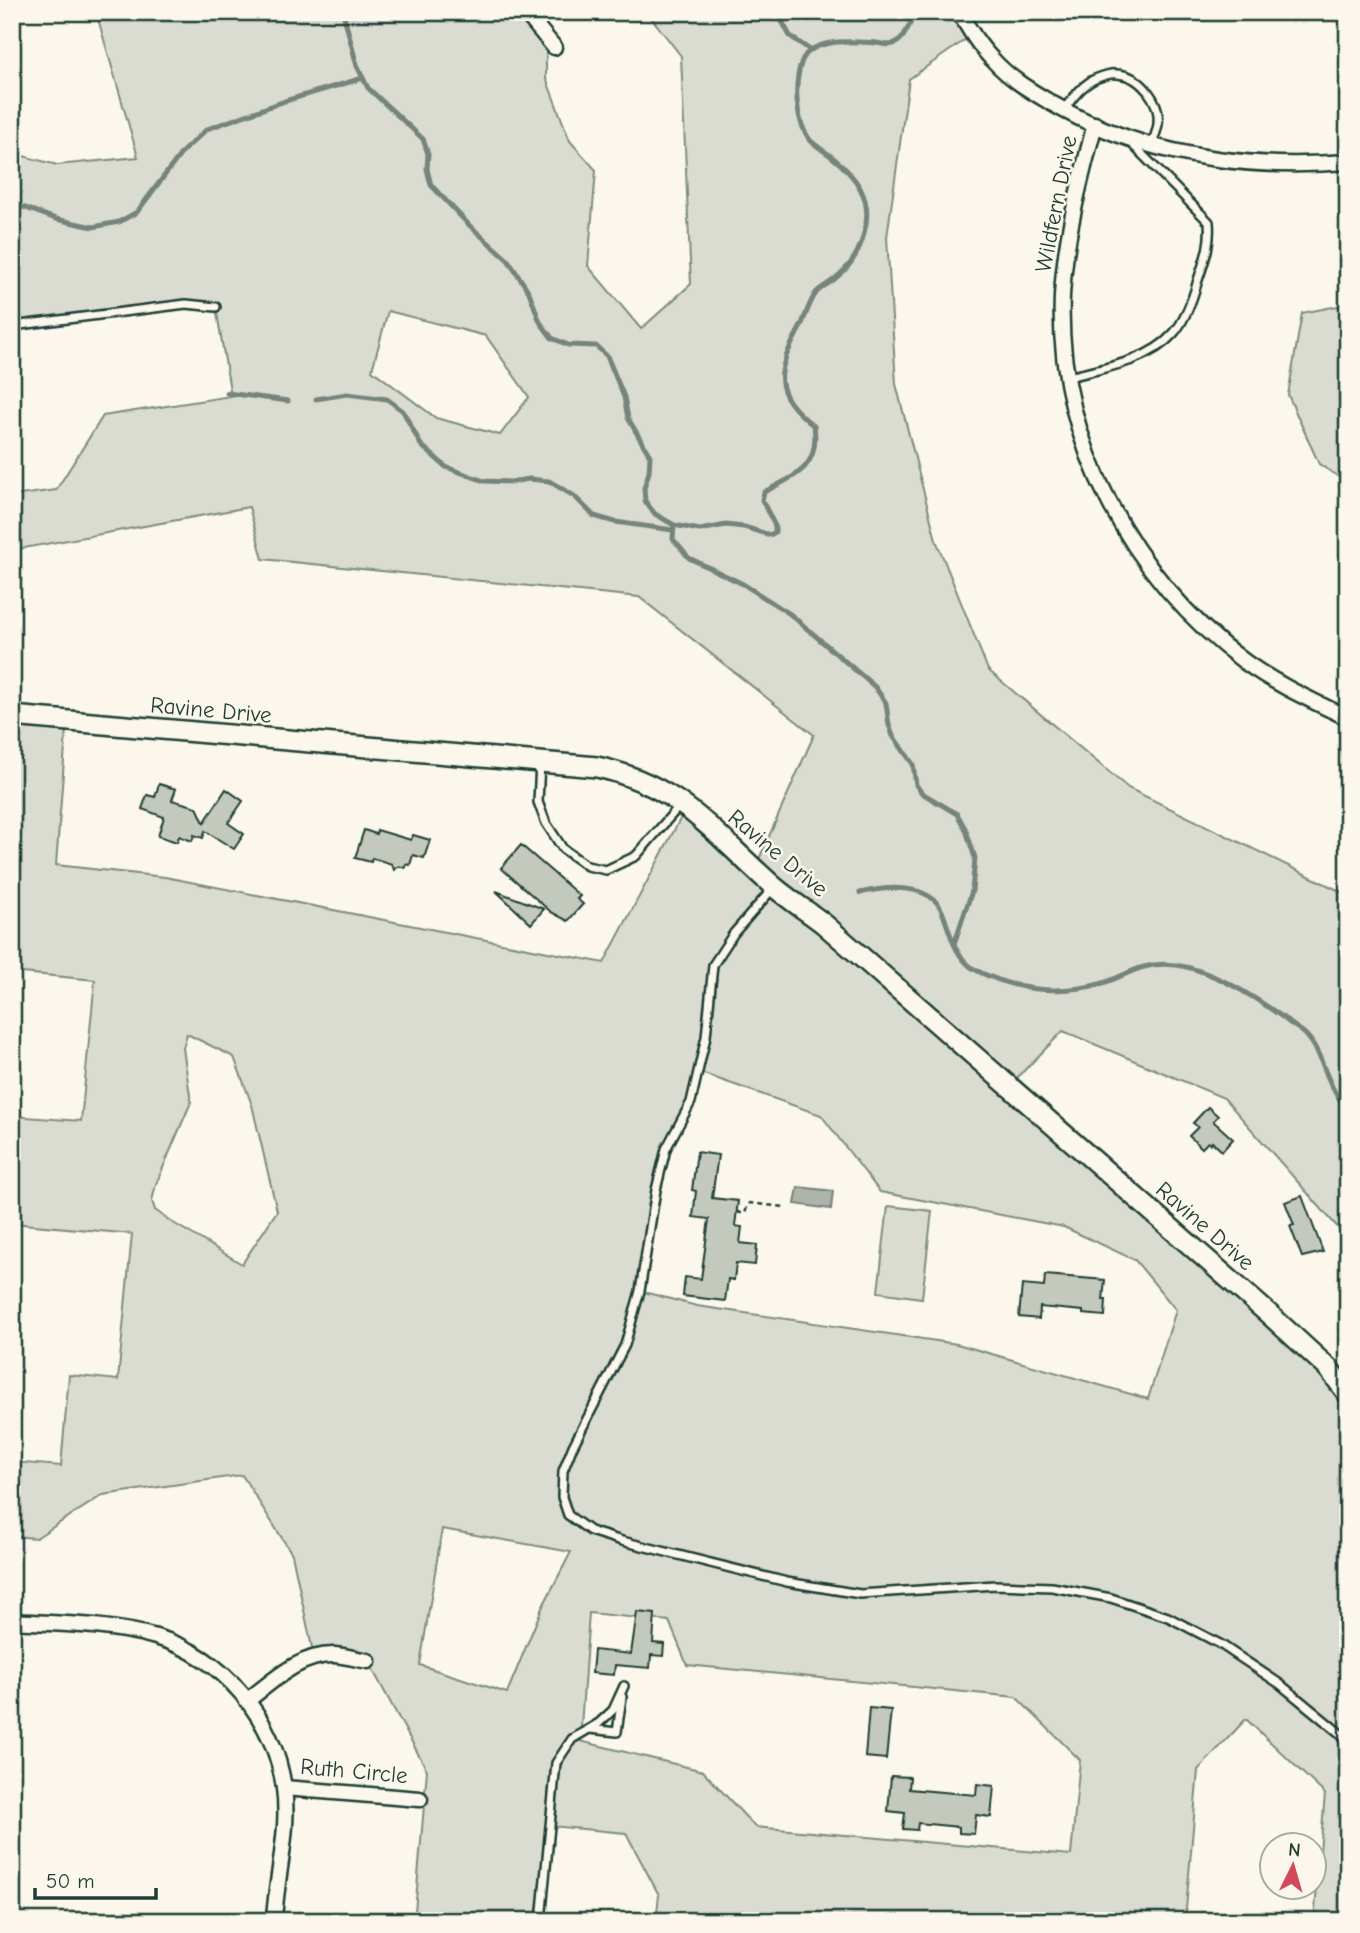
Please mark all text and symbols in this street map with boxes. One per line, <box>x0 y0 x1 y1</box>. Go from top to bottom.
street label: Wildfern Drive <box>1029 133 1083 275</box>
street label: Ravine Drive <box>149 691 273 729</box>
street label: Ravine Drive <box>723 804 833 902</box>
street label: Ravine Drive <box>1150 1176 1260 1276</box>
street label: Ruth Circle <box>299 1753 409 1789</box>
north arrow <box>1258 1832 1328 1902</box>
text: N <box>1287 1839 1302 1862</box>
scale bar <box>35 1856 156 1900</box>
text: 50 m <box>46 1869 95 1893</box>

